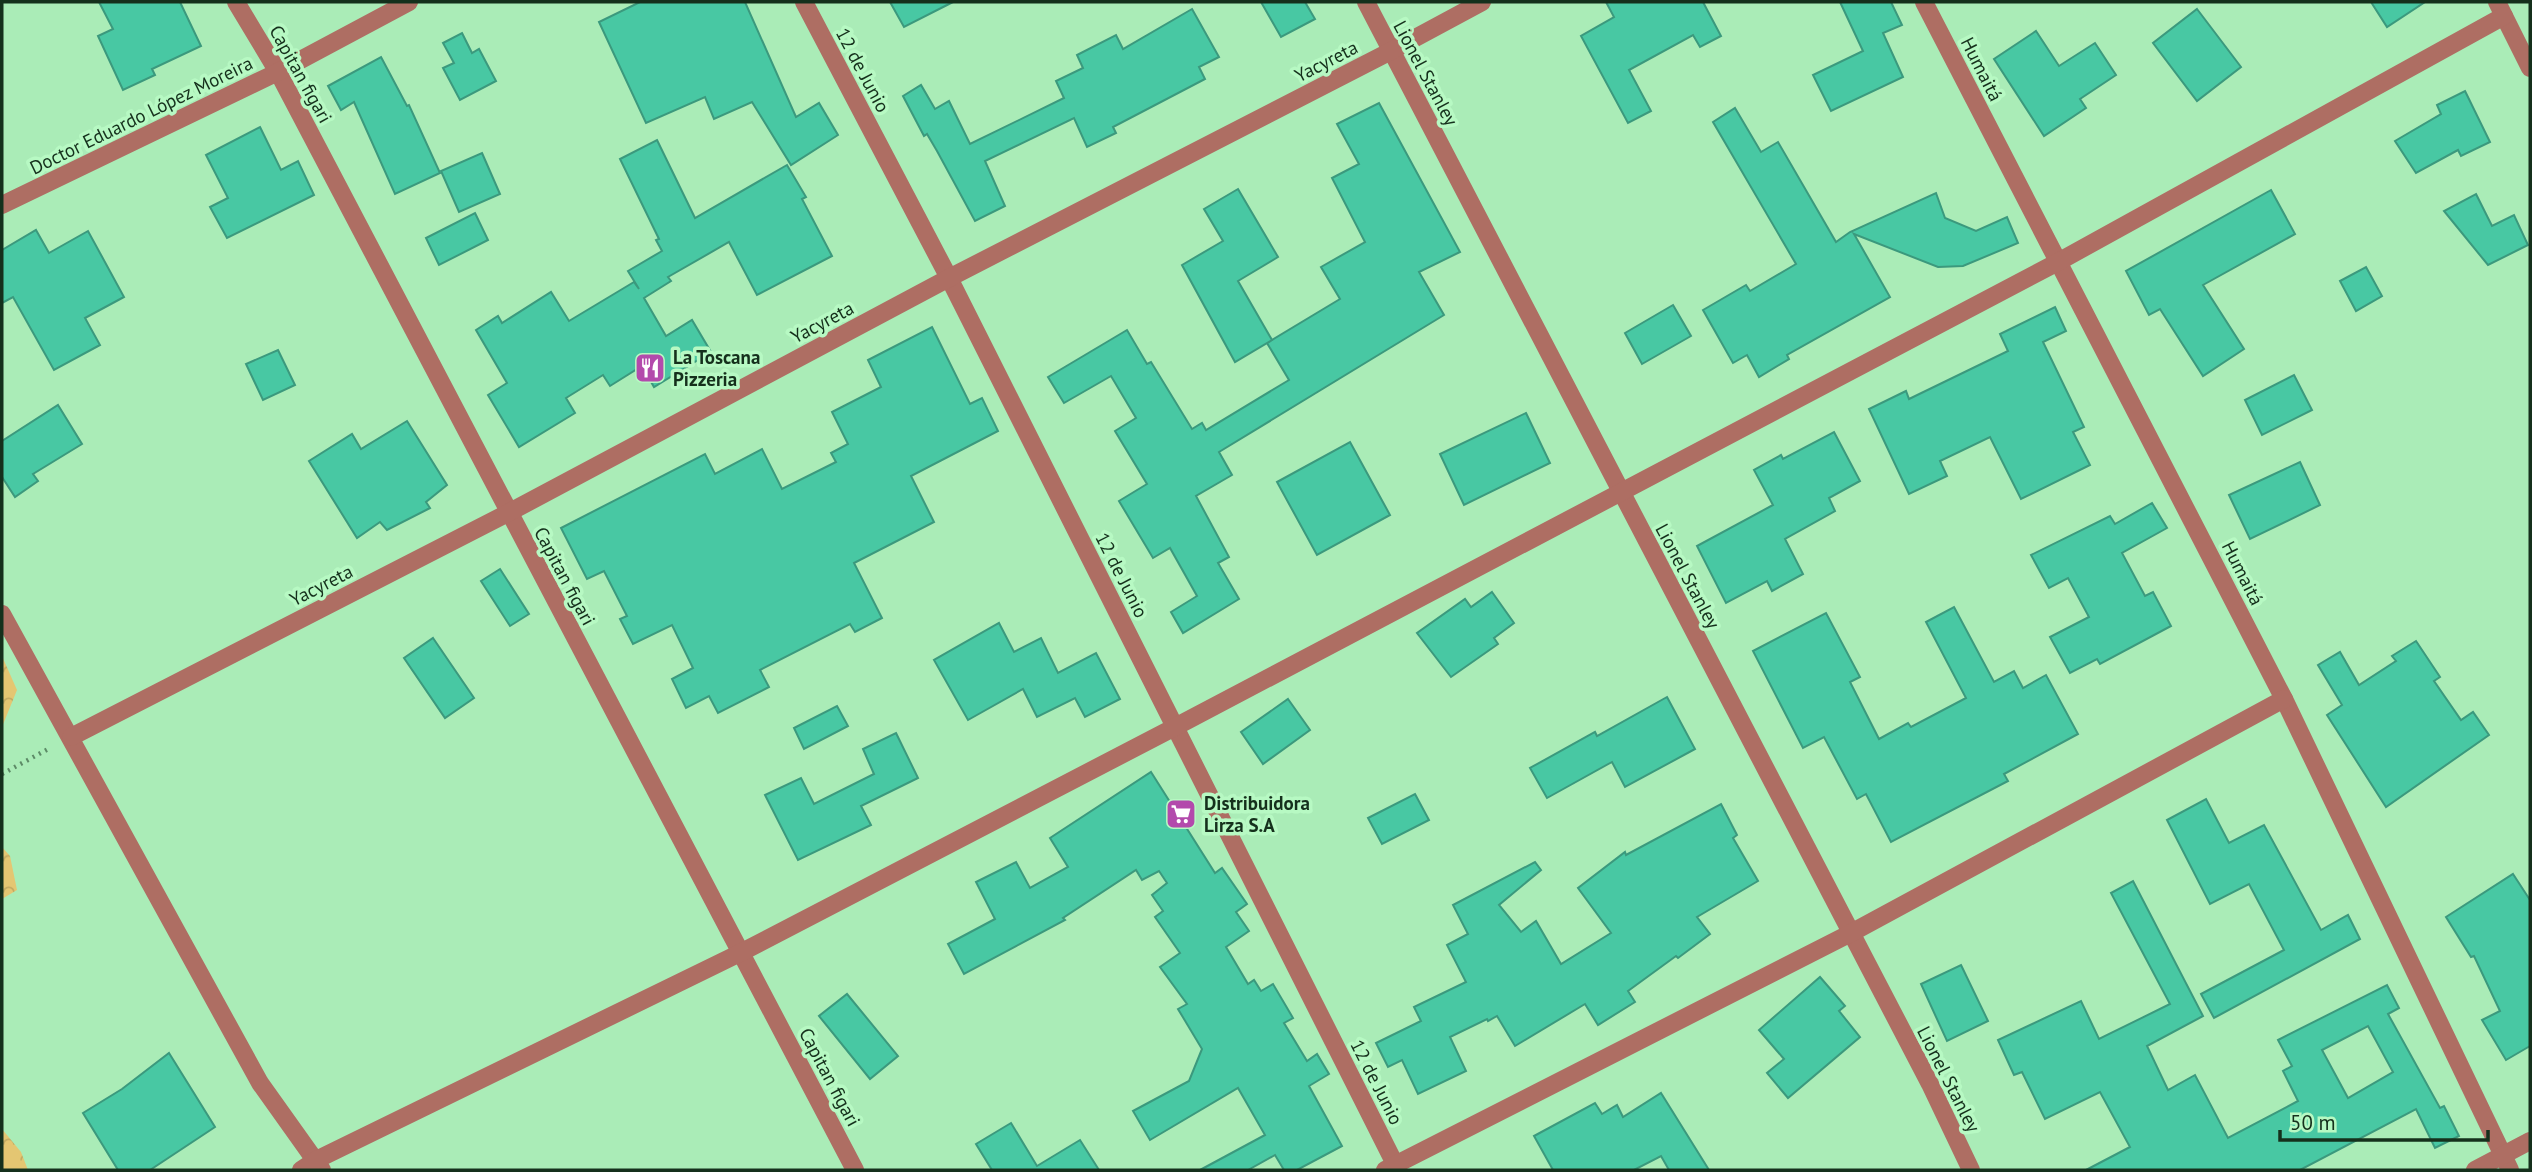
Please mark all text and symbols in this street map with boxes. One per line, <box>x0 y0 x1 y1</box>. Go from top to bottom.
street label: Lionel Stanley <box>1388 16 1464 130</box>
street label: Capitan figari <box>264 21 338 127</box>
street label: 12 de Junio <box>831 24 895 116</box>
street label: Humaitá <box>1956 33 2008 105</box>
street label: Yacyreta <box>1290 35 1362 87</box>
street label: Doctor Eduardo López Moreira <box>26 51 256 179</box>
street label: Yacyreta <box>786 295 858 349</box>
place label: La Toscana Pizzeria <box>673 345 760 391</box>
restaurant icon: La Toscana Pizzeria <box>633 351 667 385</box>
street label: Lionel Stanley <box>1650 519 1726 633</box>
street label: Capitan figari <box>529 523 601 629</box>
street label: 12 de Junio <box>1090 528 1154 622</box>
street label: Humaitá <box>2217 537 2269 609</box>
street label: Yacyreta <box>285 559 357 611</box>
place label: Distribuidora Lirza S.A <box>1204 791 1310 837</box>
supermarket icon: Distribuidora Lirza S.A <box>1164 797 1198 831</box>
street label: Lionel Stanley <box>1912 1022 1986 1136</box>
street label: Capitan figari <box>794 1024 866 1130</box>
street label: 12 de Junio <box>1345 1035 1409 1129</box>
scale bar <box>2280 1098 2488 1142</box>
text: 50 m <box>2290 1109 2336 1136</box>

